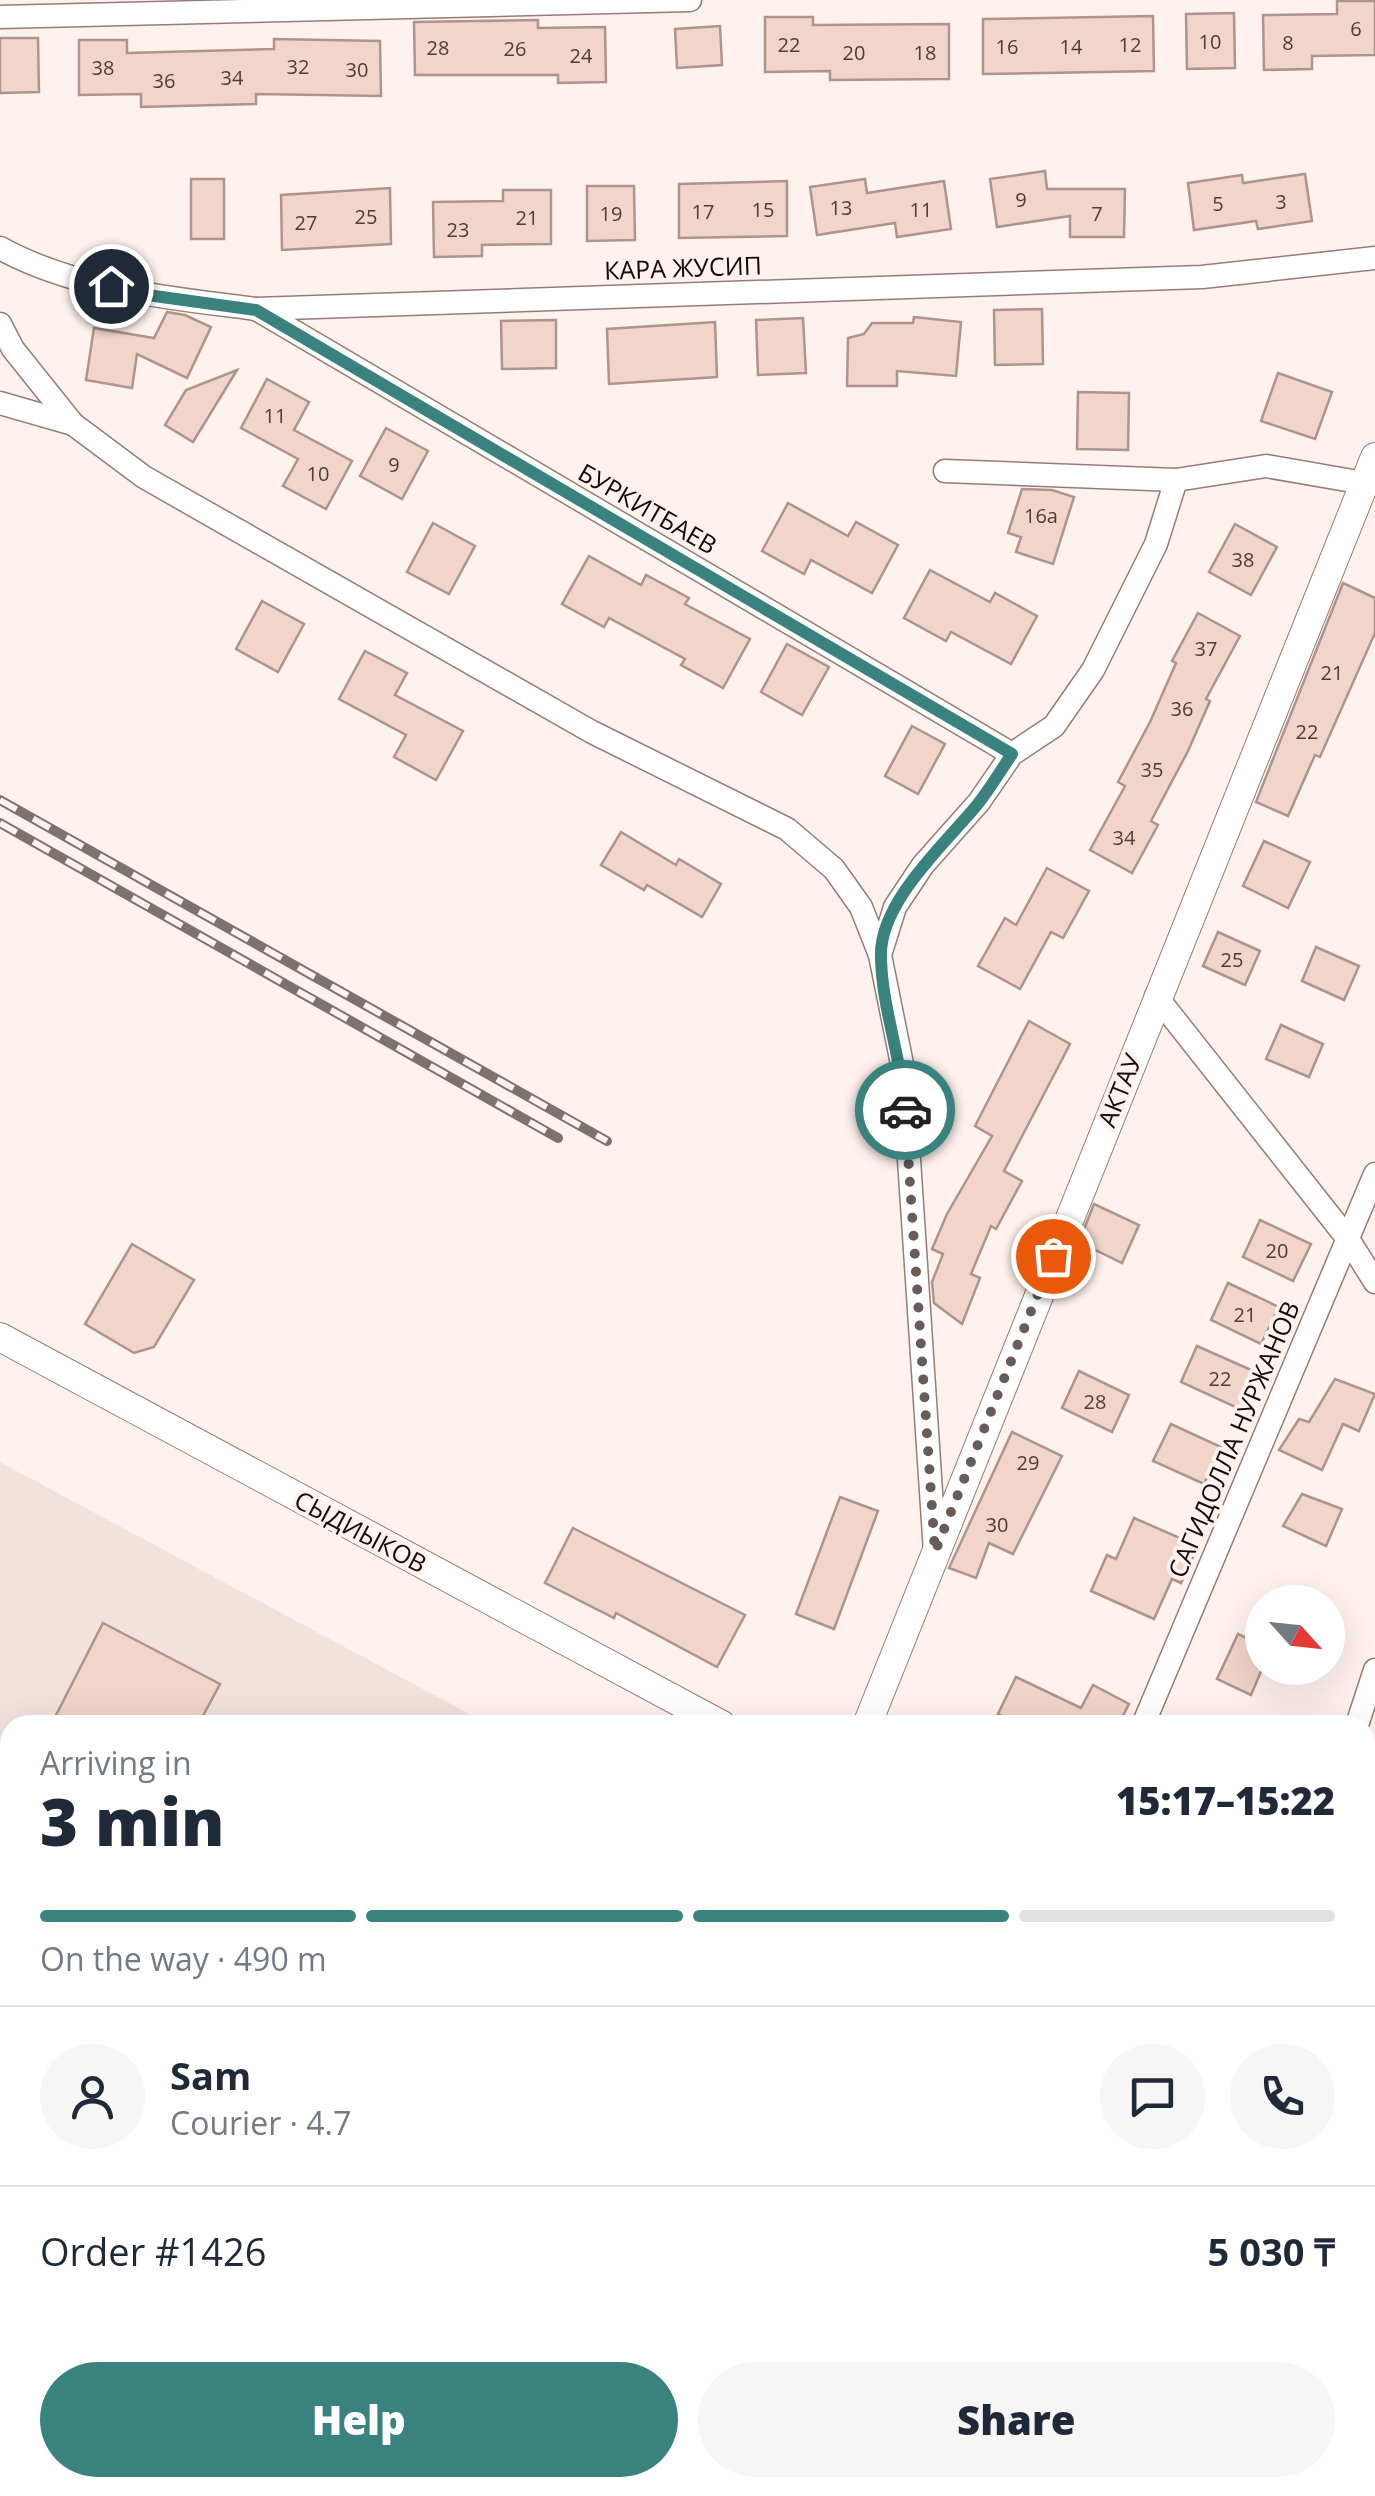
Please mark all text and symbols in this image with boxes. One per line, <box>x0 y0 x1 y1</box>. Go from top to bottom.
house number: 6 <box>1350 15 1362 42</box>
house number: 10 <box>1199 28 1221 55</box>
house number: 8 <box>1282 29 1294 56</box>
house number: 22 <box>778 31 800 58</box>
house number: 12 <box>1119 31 1141 58</box>
house number: 16 <box>996 33 1018 60</box>
house number: 14 <box>1060 33 1083 60</box>
house number: 28 <box>427 34 449 61</box>
house number: 26 <box>504 35 526 62</box>
house number: 20 <box>843 39 865 66</box>
house number: 18 <box>914 39 936 66</box>
house number: 24 <box>570 42 593 69</box>
house number: 32 <box>287 53 309 80</box>
house number: 38 <box>92 54 114 81</box>
house number: 30 <box>346 56 368 83</box>
house number: 34 <box>221 64 244 91</box>
house number: 36 <box>153 67 175 94</box>
house number: 9 <box>1015 186 1027 213</box>
house number: 3 <box>1275 188 1287 215</box>
house number: 5 <box>1212 190 1224 217</box>
house number: 13 <box>830 194 852 221</box>
house number: 15 <box>752 196 774 223</box>
house number: 11 <box>910 196 932 223</box>
house number: 17 <box>692 198 714 225</box>
house number: 19 <box>600 200 622 227</box>
house number: 7 <box>1091 200 1103 227</box>
house number: 25 <box>355 203 377 230</box>
house number: 21 <box>516 204 538 231</box>
house number: 27 <box>295 209 317 236</box>
house number: 23 <box>447 216 469 243</box>
pin <box>69 244 154 329</box>
street label: КАРА ЖУСИП <box>604 247 762 287</box>
icon: home <box>84 259 139 314</box>
house number: 11 <box>264 402 286 429</box>
house number: 9 <box>388 451 400 478</box>
street label: БУРКИТБАЕВ <box>572 455 724 561</box>
house number: 10 <box>307 460 329 487</box>
house number: 16а <box>1024 502 1058 529</box>
house number: 38 <box>1232 546 1254 573</box>
house number: 37 <box>1195 635 1217 662</box>
house number: 21 <box>1321 659 1343 686</box>
house number: 36 <box>1171 695 1193 722</box>
house number: 22 <box>1296 718 1318 745</box>
house number: 35 <box>1141 756 1163 783</box>
house number: 34 <box>1113 824 1136 851</box>
house number: 25 <box>1221 946 1243 973</box>
street label: АКТАУ <box>1089 1048 1149 1132</box>
courier <box>855 1060 955 1160</box>
icon: car <box>878 1083 933 1138</box>
pin <box>1011 1214 1096 1299</box>
icon: bag <box>1026 1229 1081 1284</box>
house number: 20 <box>1266 1237 1288 1264</box>
street label: САГИДОЛЛА НУРЖАНОВ <box>1159 1296 1307 1582</box>
house number: 21 <box>1234 1301 1256 1328</box>
house number: 22 <box>1209 1365 1231 1392</box>
house number: 28 <box>1084 1388 1106 1415</box>
house number: 29 <box>1017 1449 1039 1476</box>
street label: СЫДИЫКОВ <box>289 1482 433 1580</box>
house number: 30 <box>986 1511 1008 1538</box>
north arrow <box>1245 1585 1345 1685</box>
map controls <box>1245 1585 1345 1685</box>
text: Arriving in <box>40 1741 192 1784</box>
text: 15:17–15:22 <box>1116 1774 1335 1826</box>
text: 3 min <box>40 1777 225 1865</box>
text: On the way · 490 m <box>40 1937 327 1980</box>
button: person <box>40 2044 145 2149</box>
button: chat <box>1100 2044 1205 2149</box>
button: phone <box>1230 2044 1335 2149</box>
text: Sam <box>170 2049 251 2101</box>
text: Courier · 4.7 <box>170 2101 351 2144</box>
text: Order #1426 <box>40 2225 267 2277</box>
text: 5 030 ₸ <box>1208 2225 1335 2277</box>
button: Help <box>40 2362 678 2477</box>
button: Share <box>698 2362 1335 2477</box>

